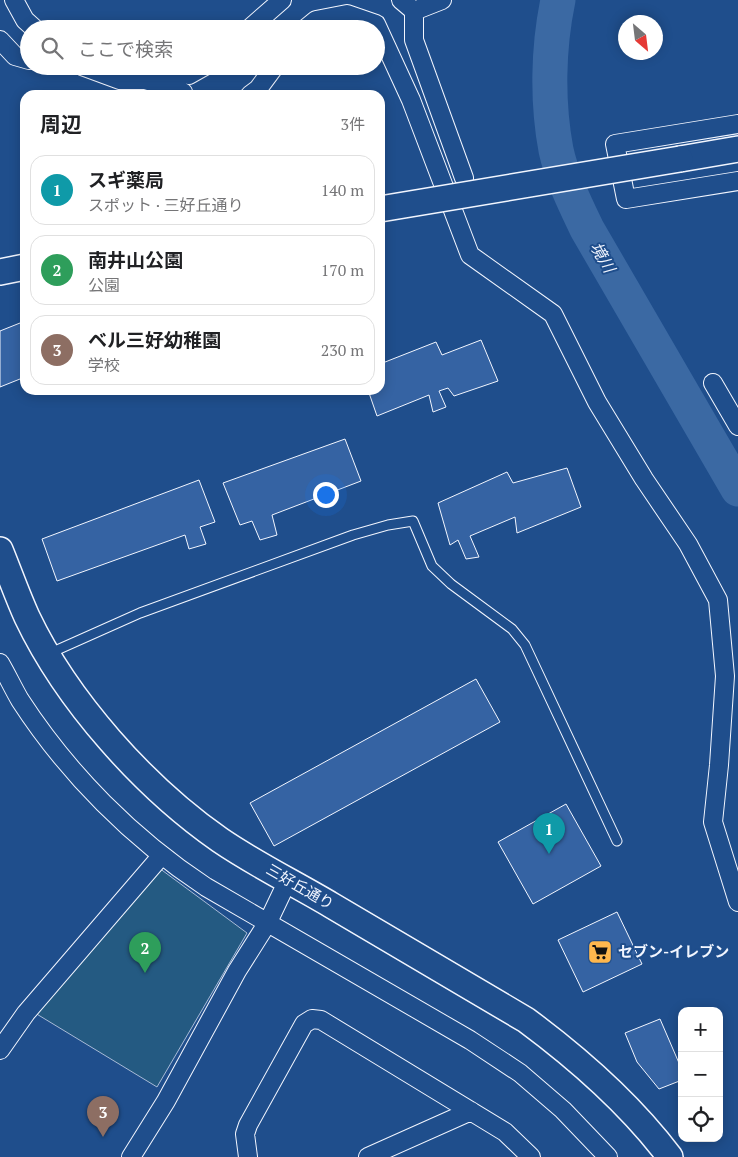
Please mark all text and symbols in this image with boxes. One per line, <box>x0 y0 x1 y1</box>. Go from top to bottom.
north arrow <box>618 15 663 60</box>
search box <box>20 20 385 75</box>
icon: search <box>38 34 66 62</box>
text: ここで検索 <box>78 36 173 61</box>
text: 周辺 <box>40 110 82 138</box>
text: 3件 <box>340 113 365 135</box>
text: スギ薬局 <box>88 167 164 192</box>
text: 1 <box>52 179 62 201</box>
text: 140 m <box>321 179 364 201</box>
text: スポット · 三好丘通り <box>88 194 244 216</box>
water label: 境川 <box>585 238 622 278</box>
text: 南井山公園 <box>88 247 183 272</box>
text: 2 <box>52 259 62 281</box>
text: 170 m <box>321 259 364 281</box>
text: 公園 <box>88 274 120 296</box>
text: ベル三好幼稚園 <box>88 327 221 352</box>
text: 3 <box>52 339 62 361</box>
text: 230 m <box>321 339 364 361</box>
text: 学校 <box>88 354 120 376</box>
your location <box>313 482 339 508</box>
pin: 1 <box>533 813 565 854</box>
street label: 三好丘通り <box>263 859 338 914</box>
pin: 2 <box>129 932 161 973</box>
supermarket icon: セブン-イレブン <box>587 939 613 965</box>
place label: セブン-イレブン <box>618 941 729 961</box>
map controls <box>678 1007 723 1142</box>
button: + <box>678 1007 723 1052</box>
button: − <box>678 1052 723 1097</box>
pin: 3 <box>87 1096 119 1137</box>
button: locate <box>678 1097 723 1142</box>

